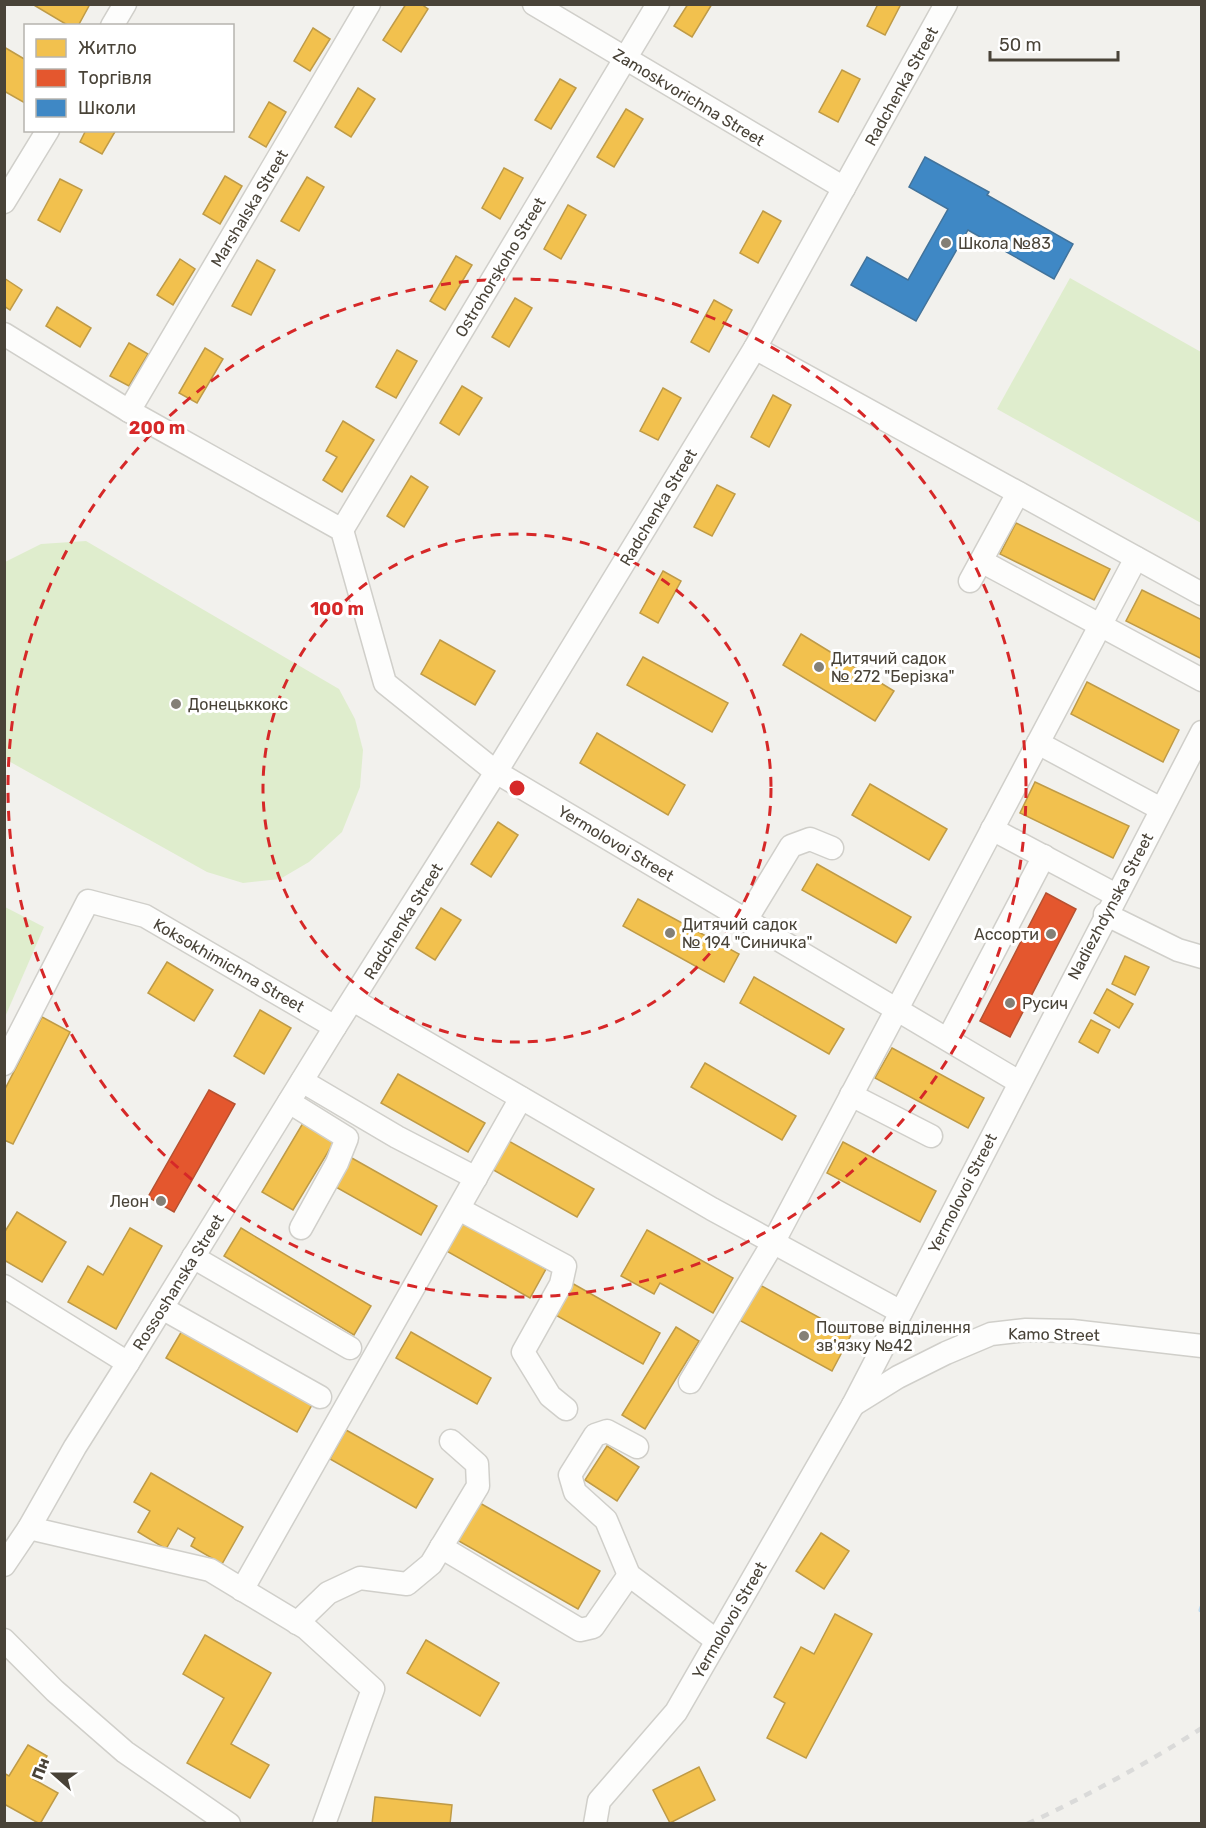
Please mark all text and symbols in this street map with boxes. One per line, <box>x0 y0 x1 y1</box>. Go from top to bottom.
street label: Radchenka Street <box>861 23 942 149</box>
legend <box>24 24 234 132</box>
scale bar <box>990 24 1118 62</box>
text: 50 m <box>999 34 1042 56</box>
text: Житло <box>78 37 137 59</box>
street label: Zamoskvorichna Street <box>610 45 768 150</box>
text: Торгівля <box>78 67 152 89</box>
text: Школи <box>78 97 136 119</box>
street label: Marshalska Street <box>207 146 292 270</box>
street label: Ostrohorskoho Street <box>451 194 550 341</box>
place label: Школа №83 <box>958 234 1051 253</box>
marker: Школа №83 <box>939 236 953 250</box>
text: 200 m <box>129 417 185 439</box>
street label: Radchenka Street <box>616 445 701 569</box>
text: 100 m <box>310 598 364 620</box>
place label: Дитячий садок № 272 "Берізка" <box>831 649 955 686</box>
marker: Дитячий садок № 272 "Берізка" <box>812 660 826 674</box>
place label: Донецьккокс <box>188 695 288 714</box>
marker: Донецьккокс <box>169 697 183 711</box>
centre of rings <box>507 778 527 798</box>
street label: Yermolovoi Street <box>554 801 677 886</box>
street label: Nadiezhdynska Street <box>1064 830 1157 983</box>
street label: Radchenka Street <box>360 860 447 983</box>
street label: Koksokhimichna Street <box>150 914 308 1016</box>
place label: Дитячий садок № 194 "Синичка" <box>682 915 812 952</box>
place label: Ассорти <box>974 925 1039 944</box>
marker: Дитячий садок № 194 "Синичка" <box>663 926 677 940</box>
marker: Ассорти <box>1044 927 1058 941</box>
place label: Русич <box>1022 994 1068 1013</box>
marker: Русич <box>1003 996 1017 1010</box>
street label: Yermolovoi Street <box>924 1130 1001 1256</box>
place label: Леон <box>110 1192 149 1211</box>
marker: Леон <box>154 1194 168 1208</box>
street label: Rossoshanska Street <box>129 1211 228 1354</box>
place label: Поштове відділення зв'язку №42 <box>816 1318 971 1355</box>
street label: Kamo Street <box>1008 1324 1100 1345</box>
marker: Поштове відділення зв'язку №42 <box>797 1329 811 1343</box>
street label: Yermolovoi Street <box>688 1558 771 1682</box>
north arrow <box>24 1744 84 1804</box>
text: Пн <box>28 1755 53 1783</box>

